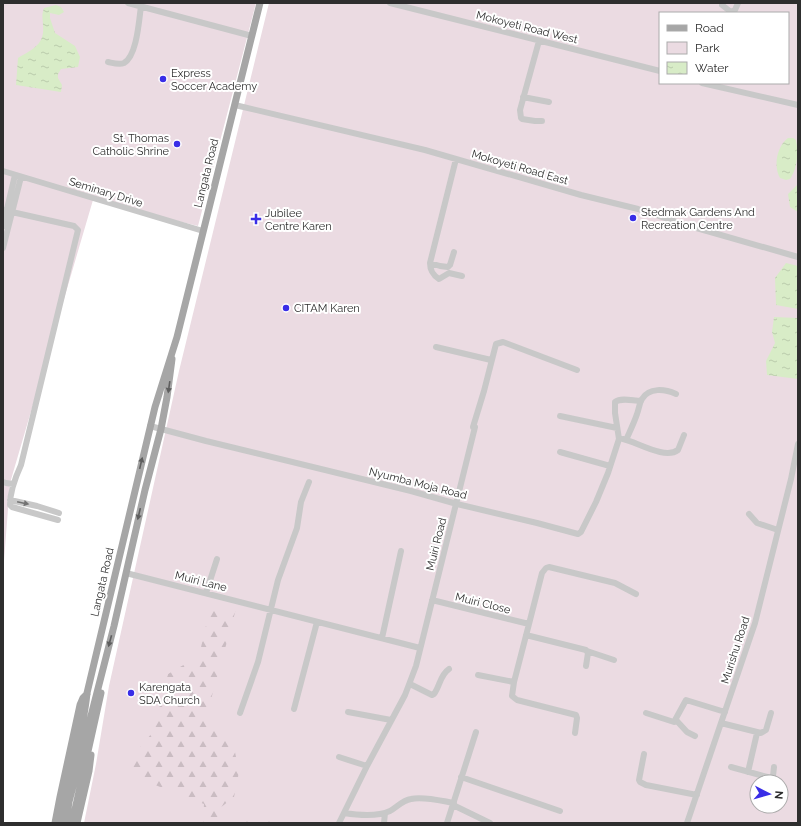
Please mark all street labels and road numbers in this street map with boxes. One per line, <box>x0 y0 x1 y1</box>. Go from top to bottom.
street label: Mokoyeti Road West <box>475 9 579 46</box>
street label: Langata Road <box>192 137 221 209</box>
street label: Mokoyeti Road East <box>470 147 570 188</box>
street label: Seminary Drive <box>67 175 145 210</box>
street label: Nyumba Moja Road <box>368 465 468 502</box>
street label: Muiri Road <box>424 516 449 572</box>
street label: Langata Road <box>88 546 117 618</box>
street label: Muiri Lane <box>174 569 229 594</box>
street label: Muiri Close <box>454 590 512 617</box>
street label: Murishu Road <box>718 615 753 685</box>

